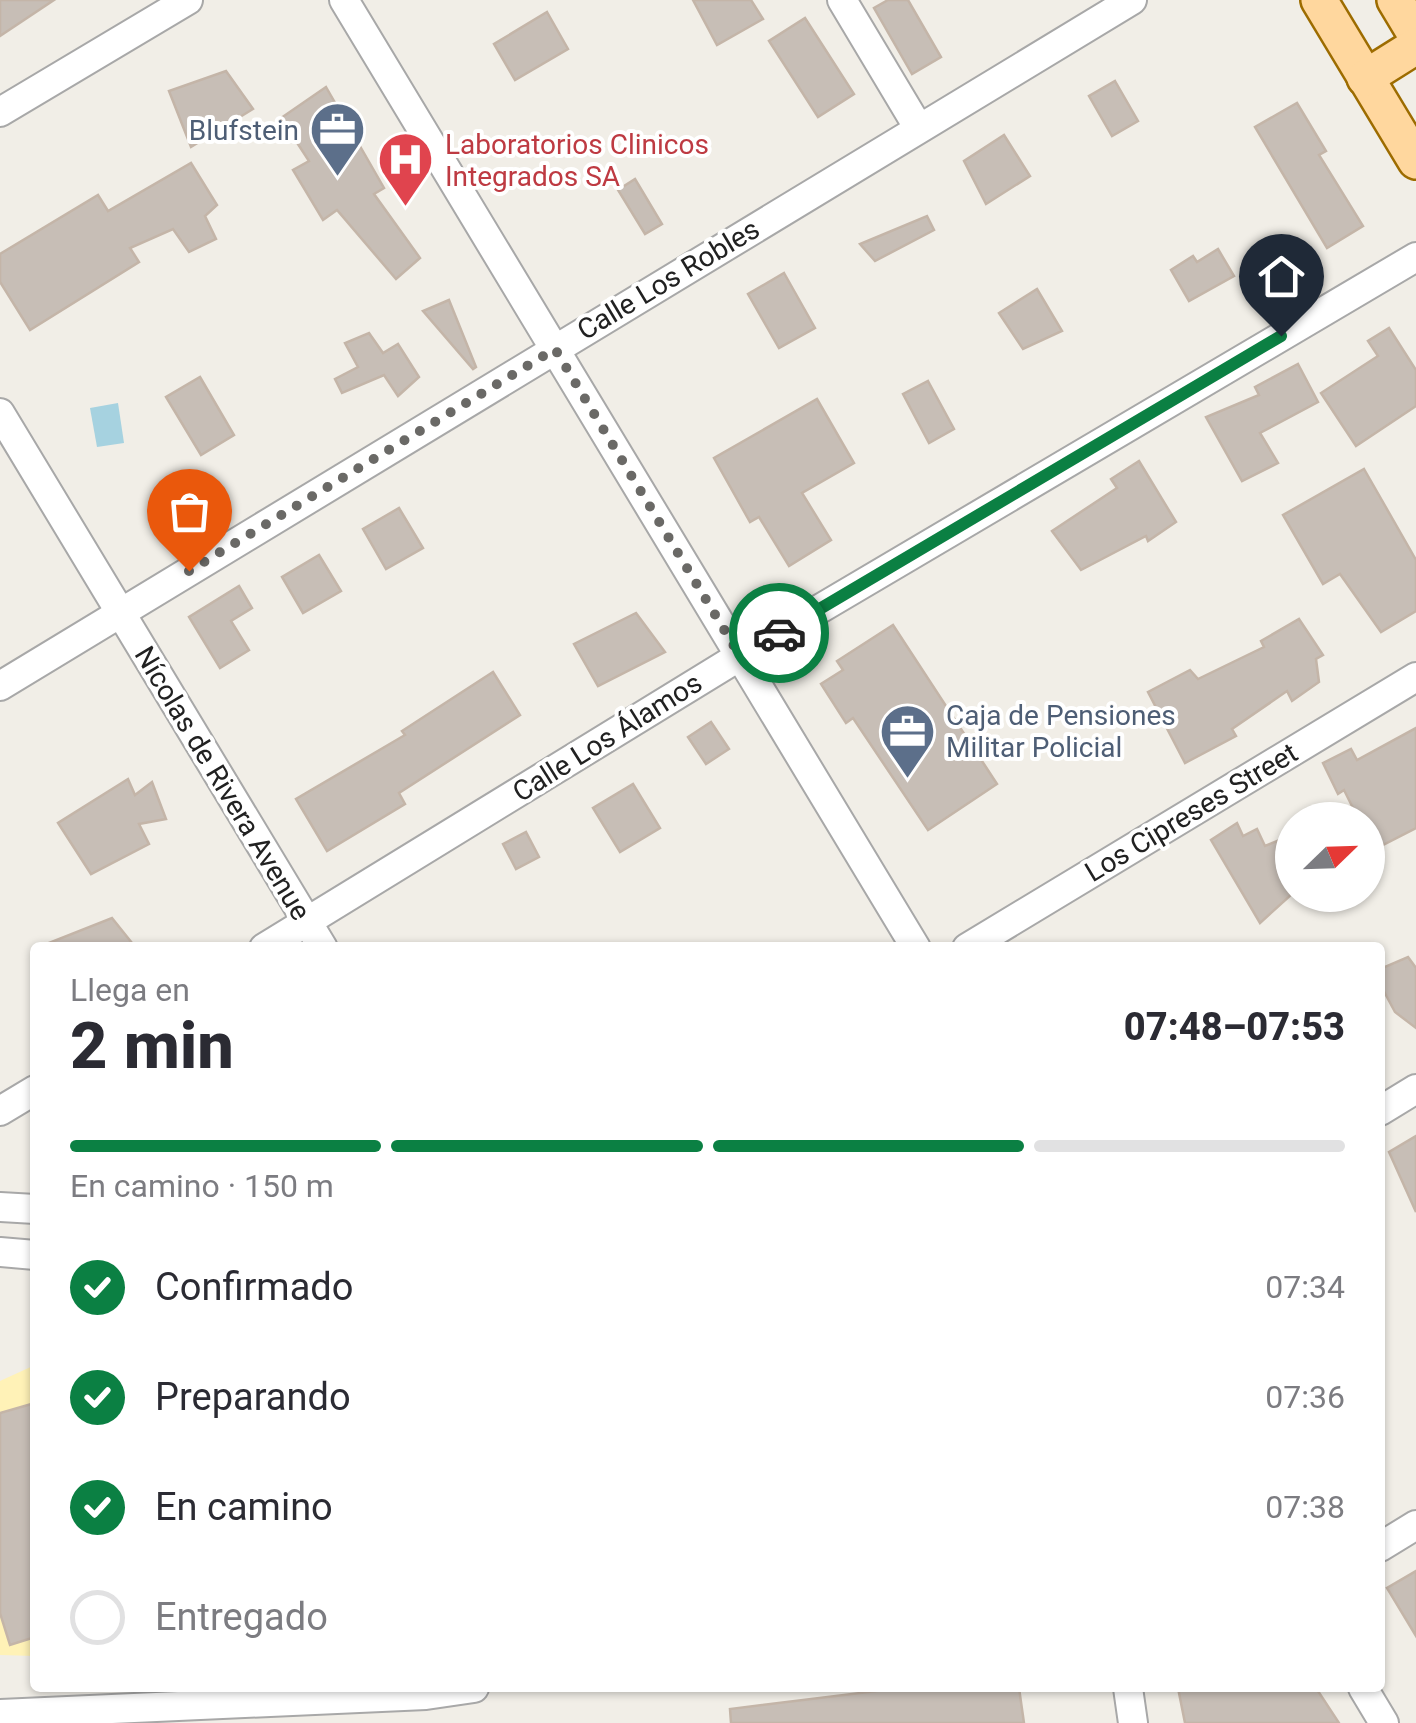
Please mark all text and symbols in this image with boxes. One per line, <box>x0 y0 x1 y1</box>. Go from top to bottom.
office icon: Blufstein <box>308 100 368 179</box>
place label: Blufstein <box>189 114 299 147</box>
place label: Laboratorios Clinicos Integrados SA <box>445 128 709 193</box>
hospital icon: Laboratorios Clinicos Integrados SA <box>376 130 436 209</box>
street label: Calle Los Robles <box>571 212 765 347</box>
pin <box>1239 234 1324 337</box>
icon: home <box>1254 249 1309 304</box>
pin <box>147 469 232 572</box>
icon: bag <box>162 484 217 539</box>
courier <box>729 583 829 683</box>
icon: car <box>752 606 807 661</box>
street label: Nícolas de Rivera Avenue <box>128 640 317 926</box>
street label: Calle Los Álamos <box>507 666 708 809</box>
place label: Caja de Pensiones Militar Policial <box>946 699 1176 764</box>
office icon: Caja de Pensiones Militar Policial <box>877 701 937 780</box>
street label: Los Cipreses Street <box>1079 736 1303 889</box>
north arrow <box>1275 802 1385 912</box>
map controls <box>1275 802 1385 912</box>
text: Llega en <box>70 971 190 1009</box>
text: 07:48–07:53 <box>1124 1005 1345 1049</box>
text: 2 min <box>70 1008 234 1084</box>
text: En camino · 150 m <box>70 1167 334 1205</box>
icon: check <box>70 1260 125 1315</box>
text: Confirmado <box>155 1265 353 1309</box>
text: 07:34 <box>1265 1268 1345 1306</box>
icon: check <box>70 1370 125 1425</box>
text: Preparando <box>155 1375 351 1419</box>
text: 07:36 <box>1265 1378 1345 1416</box>
icon: check <box>70 1480 125 1535</box>
text: En camino <box>155 1485 333 1529</box>
text: 07:38 <box>1265 1488 1345 1526</box>
text: Entregado <box>155 1595 328 1639</box>

